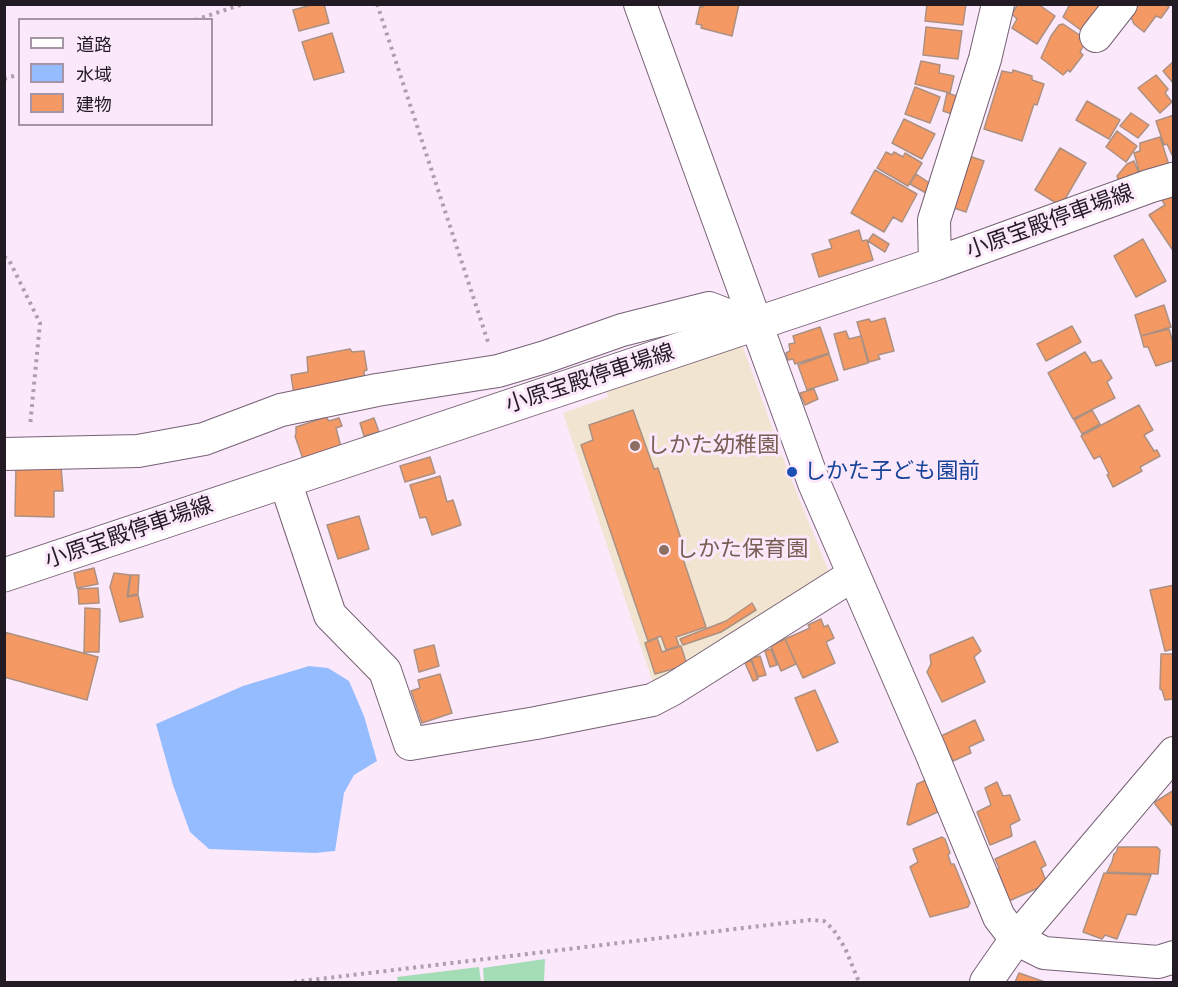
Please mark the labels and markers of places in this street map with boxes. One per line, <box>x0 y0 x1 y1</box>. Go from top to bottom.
place label: しかた幼稚園 <box>647 433 779 459</box>
marker: しかた幼稚園 <box>628 439 642 453</box>
place label: しかた子ども園前 <box>804 459 980 485</box>
marker: しかた子ども園前 <box>785 465 799 479</box>
place label: しかた保育園 <box>676 537 808 563</box>
marker: しかた保育園 <box>657 543 671 557</box>

